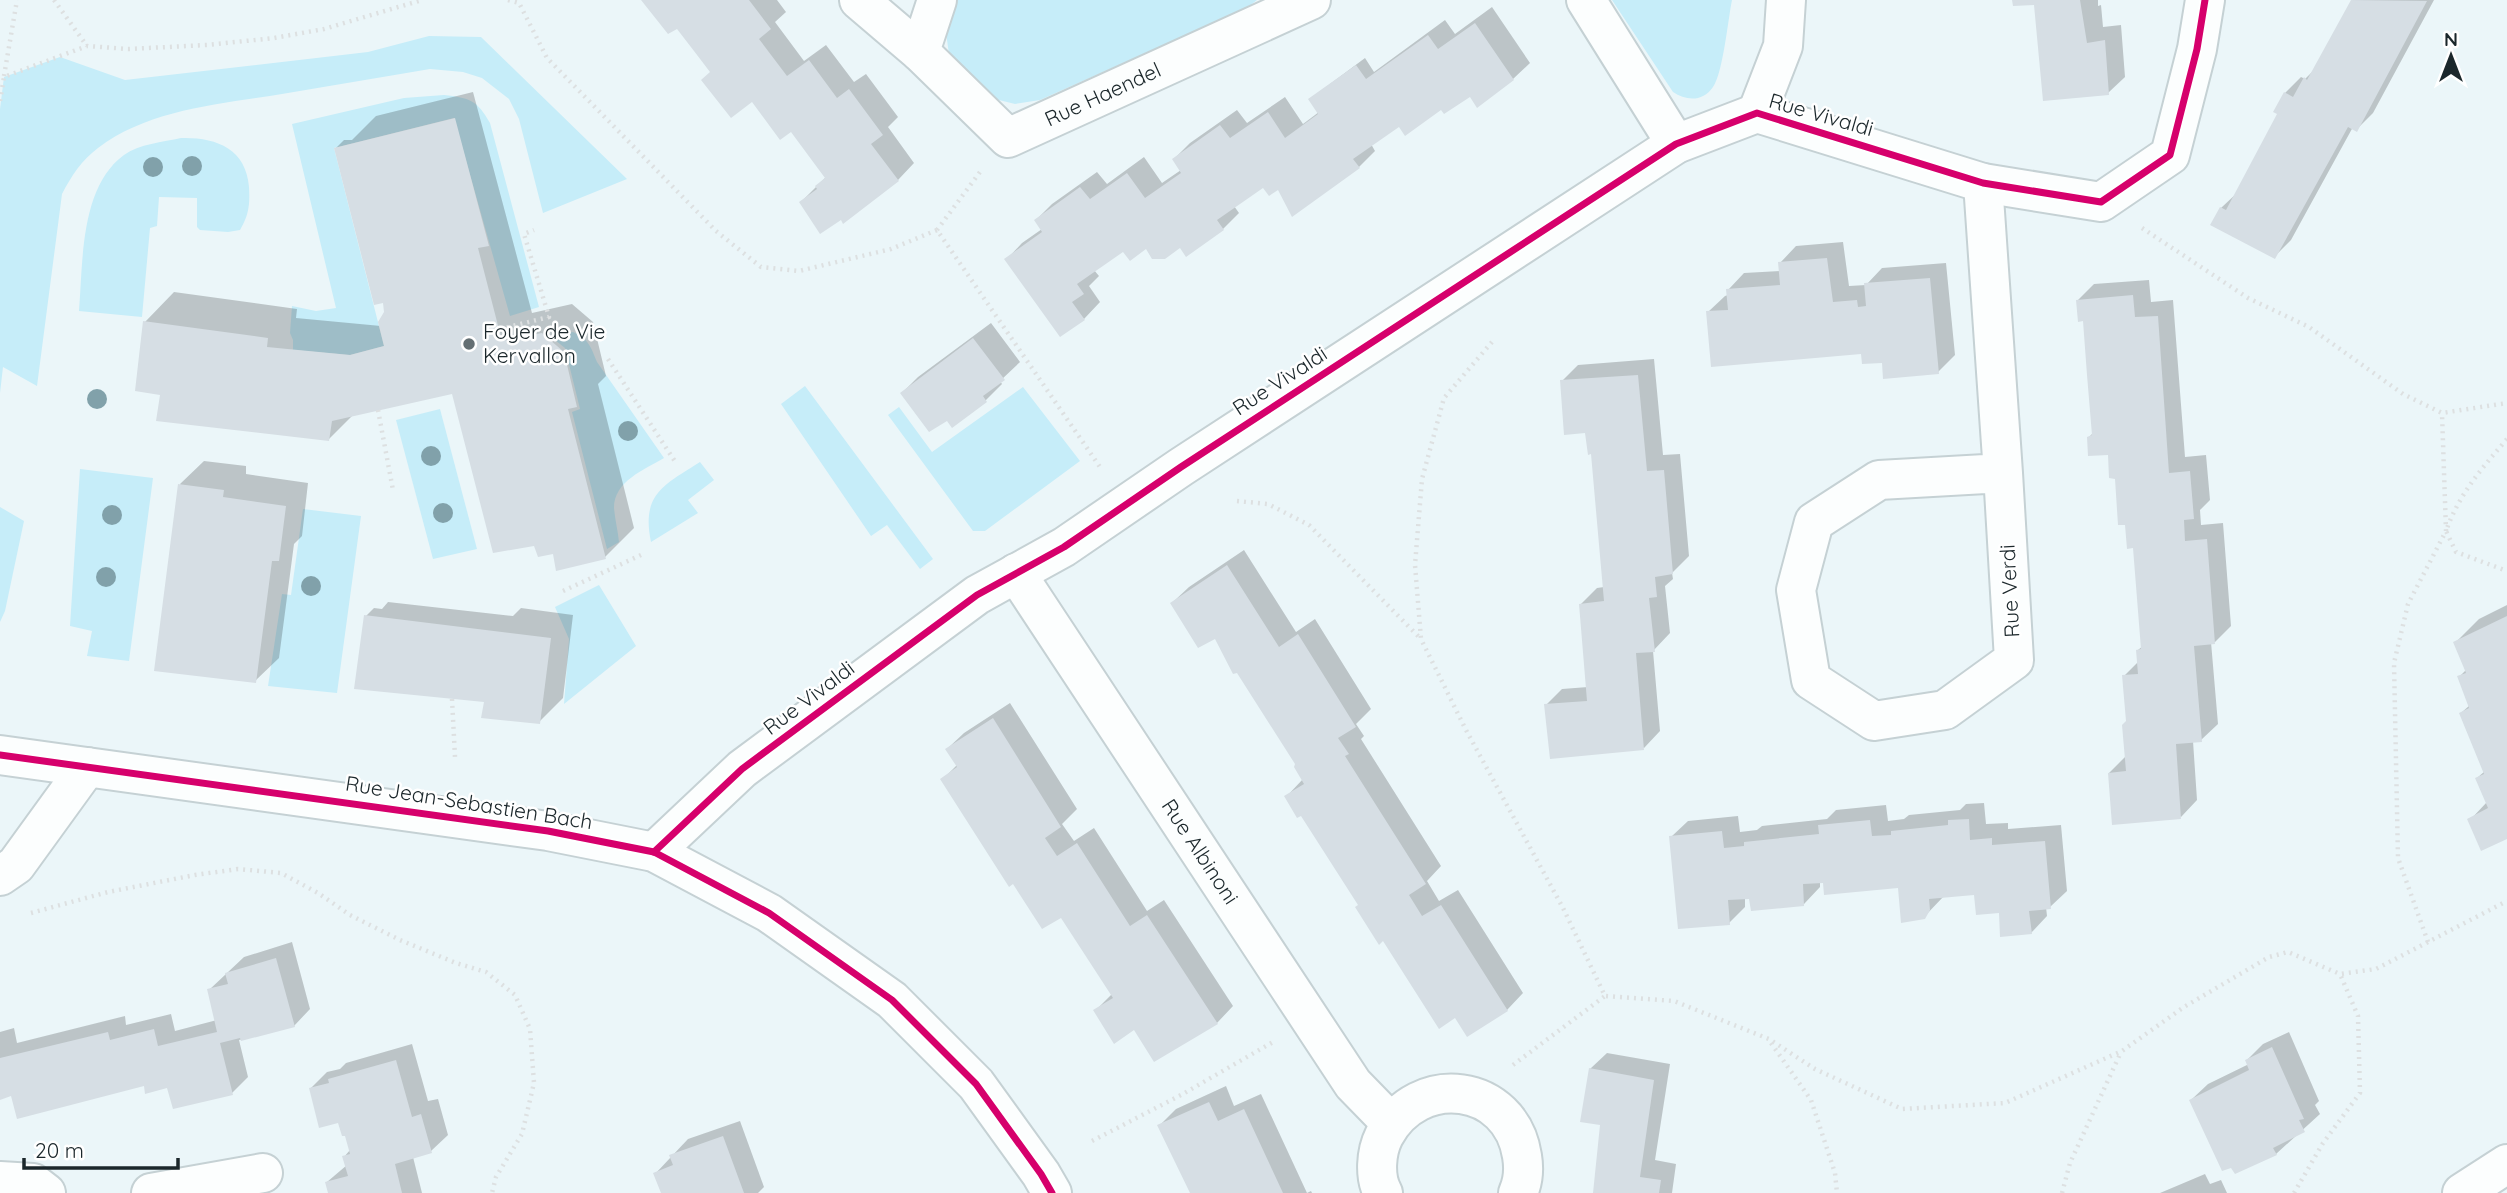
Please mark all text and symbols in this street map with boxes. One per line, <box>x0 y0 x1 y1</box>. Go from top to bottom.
north arrow <box>2416 21 2486 91</box>
text: N <box>2444 27 2458 51</box>
street label: Rue Haendel <box>1040 56 1165 132</box>
street label: Rue Vivaldi <box>1766 87 1877 141</box>
place label: Foyer de Vie Kervallon <box>483 318 605 368</box>
marker: Foyer de Vie Kervallon <box>461 336 477 352</box>
street label: Rue Vivaldi <box>1227 340 1332 420</box>
street label: Rue Verdi <box>1994 544 2024 638</box>
street label: Rue Vivaldi <box>758 654 859 740</box>
street label: Rue Jean-Sebastien Bach <box>344 770 595 834</box>
street label: Rue Albinoni <box>1157 794 1245 909</box>
scale bar <box>24 1126 178 1170</box>
text: 20 m <box>35 1137 84 1163</box>

